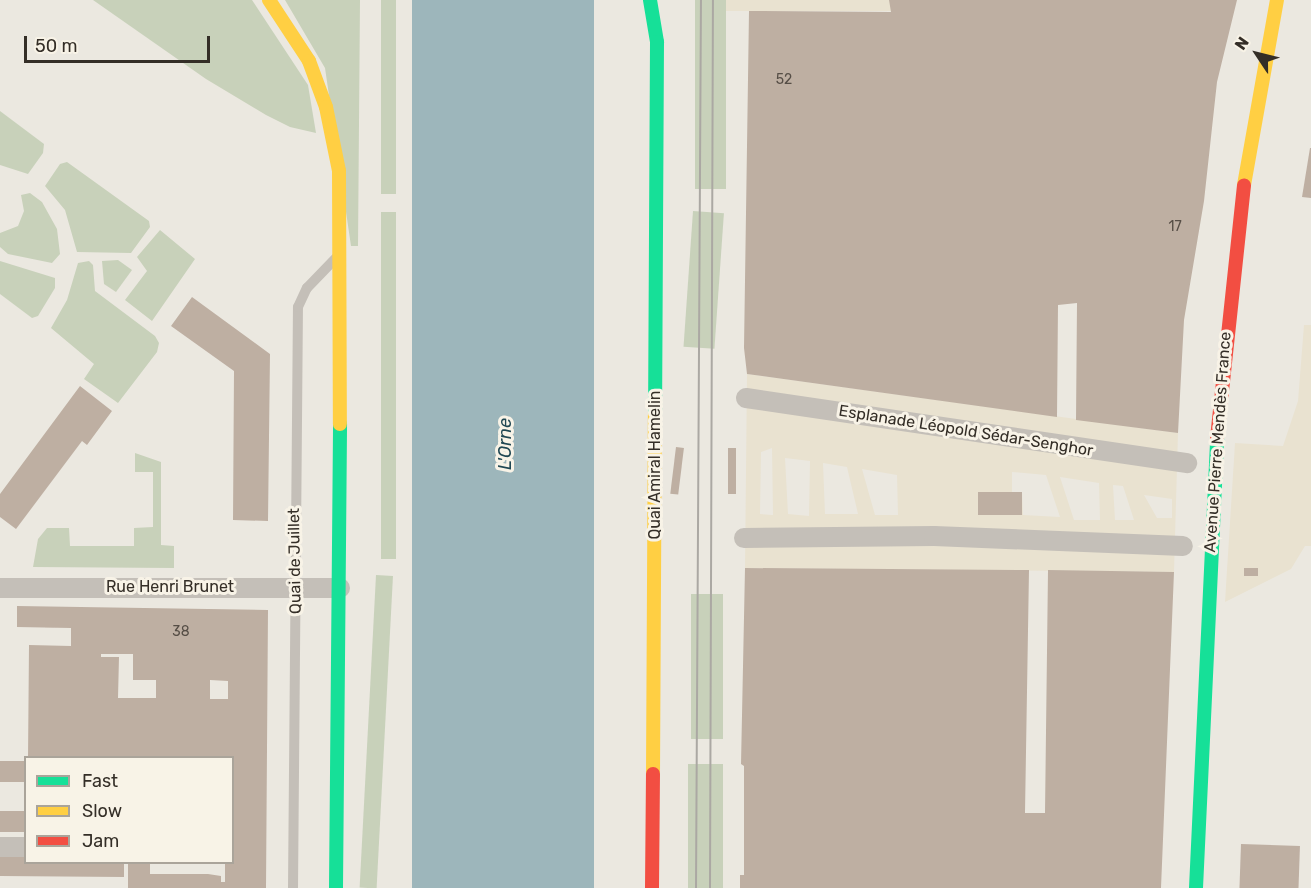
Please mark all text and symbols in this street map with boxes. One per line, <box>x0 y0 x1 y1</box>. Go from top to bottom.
scale bar <box>27 24 213 62</box>
north arrow <box>1227 24 1287 84</box>
text: N <box>1231 33 1253 54</box>
text: 50 m <box>35 35 78 57</box>
house number: 52 <box>776 72 792 88</box>
house number: 17 <box>1168 219 1182 235</box>
street label: Avenue Pierre Mendès France <box>1201 331 1235 553</box>
street label: Quai Amiral Hamelin <box>645 390 665 540</box>
street label: Esplanade Léopold Sédar-Senghor <box>837 401 1095 461</box>
water label: L'Orne <box>494 418 516 470</box>
street label: Quai de Juillet <box>284 508 306 614</box>
street label: Rue Henri Brunet <box>106 577 234 597</box>
house number: 38 <box>172 624 190 640</box>
legend <box>24 756 234 864</box>
text: Fast <box>82 770 118 792</box>
text: Slow <box>82 800 122 822</box>
text: Jam <box>82 830 119 852</box>

